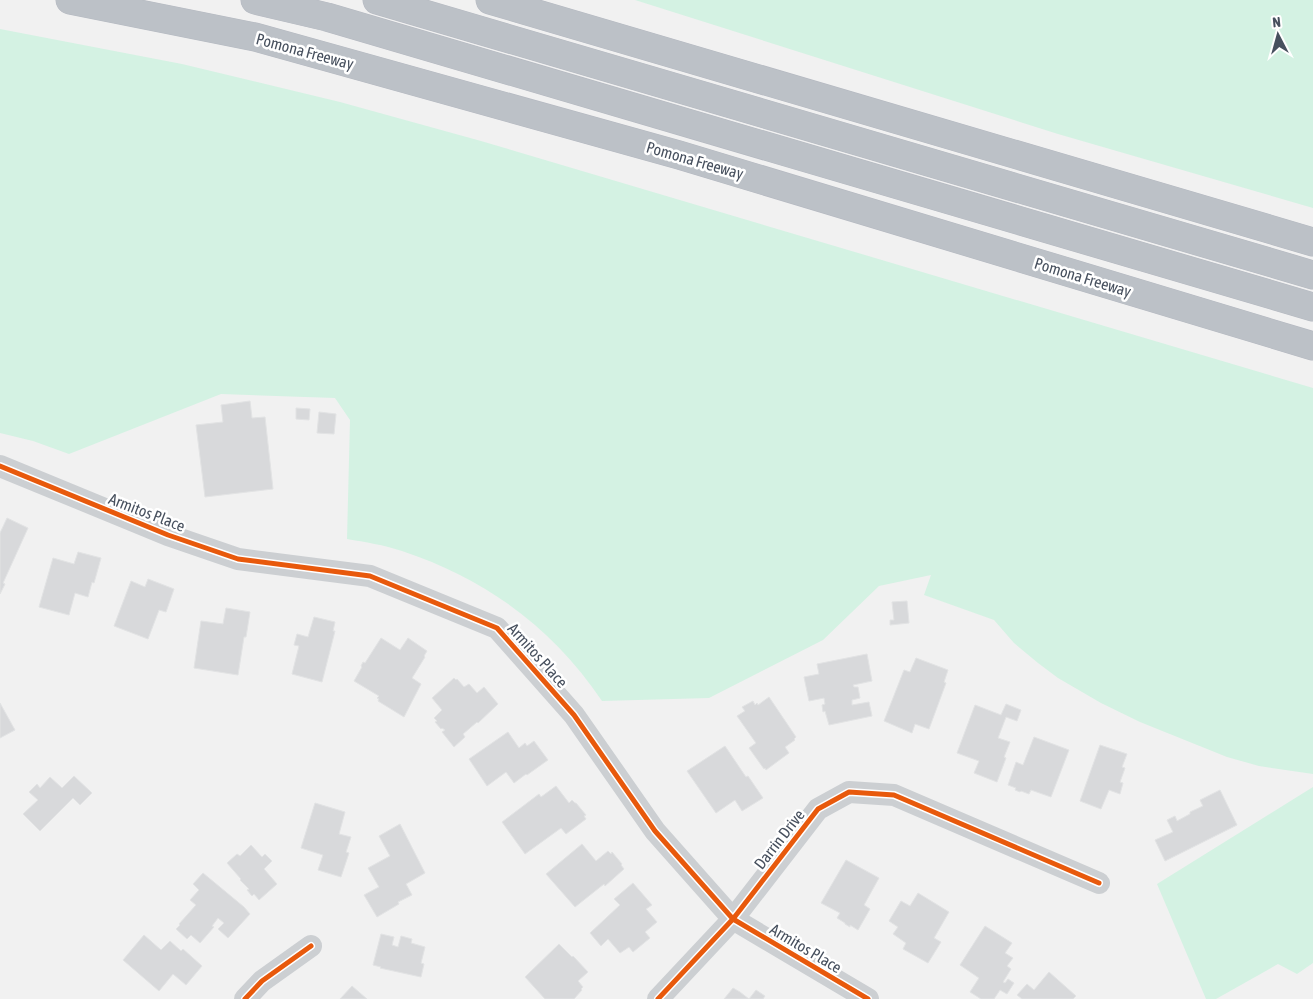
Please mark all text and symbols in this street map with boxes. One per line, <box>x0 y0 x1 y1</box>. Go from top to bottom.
north arrow <box>1253 10 1303 60</box>
text: N <box>1272 14 1282 30</box>
street label: Pomona Freeway <box>254 29 356 74</box>
street label: Pomona Freeway <box>644 138 746 184</box>
street label: Pomona Freeway <box>1032 254 1134 301</box>
street label: Armitos Place <box>106 489 188 535</box>
street label: Armitos Place <box>504 619 572 691</box>
street label: Darrin Drive <box>750 806 808 872</box>
street label: Armitos Place <box>767 920 845 976</box>

